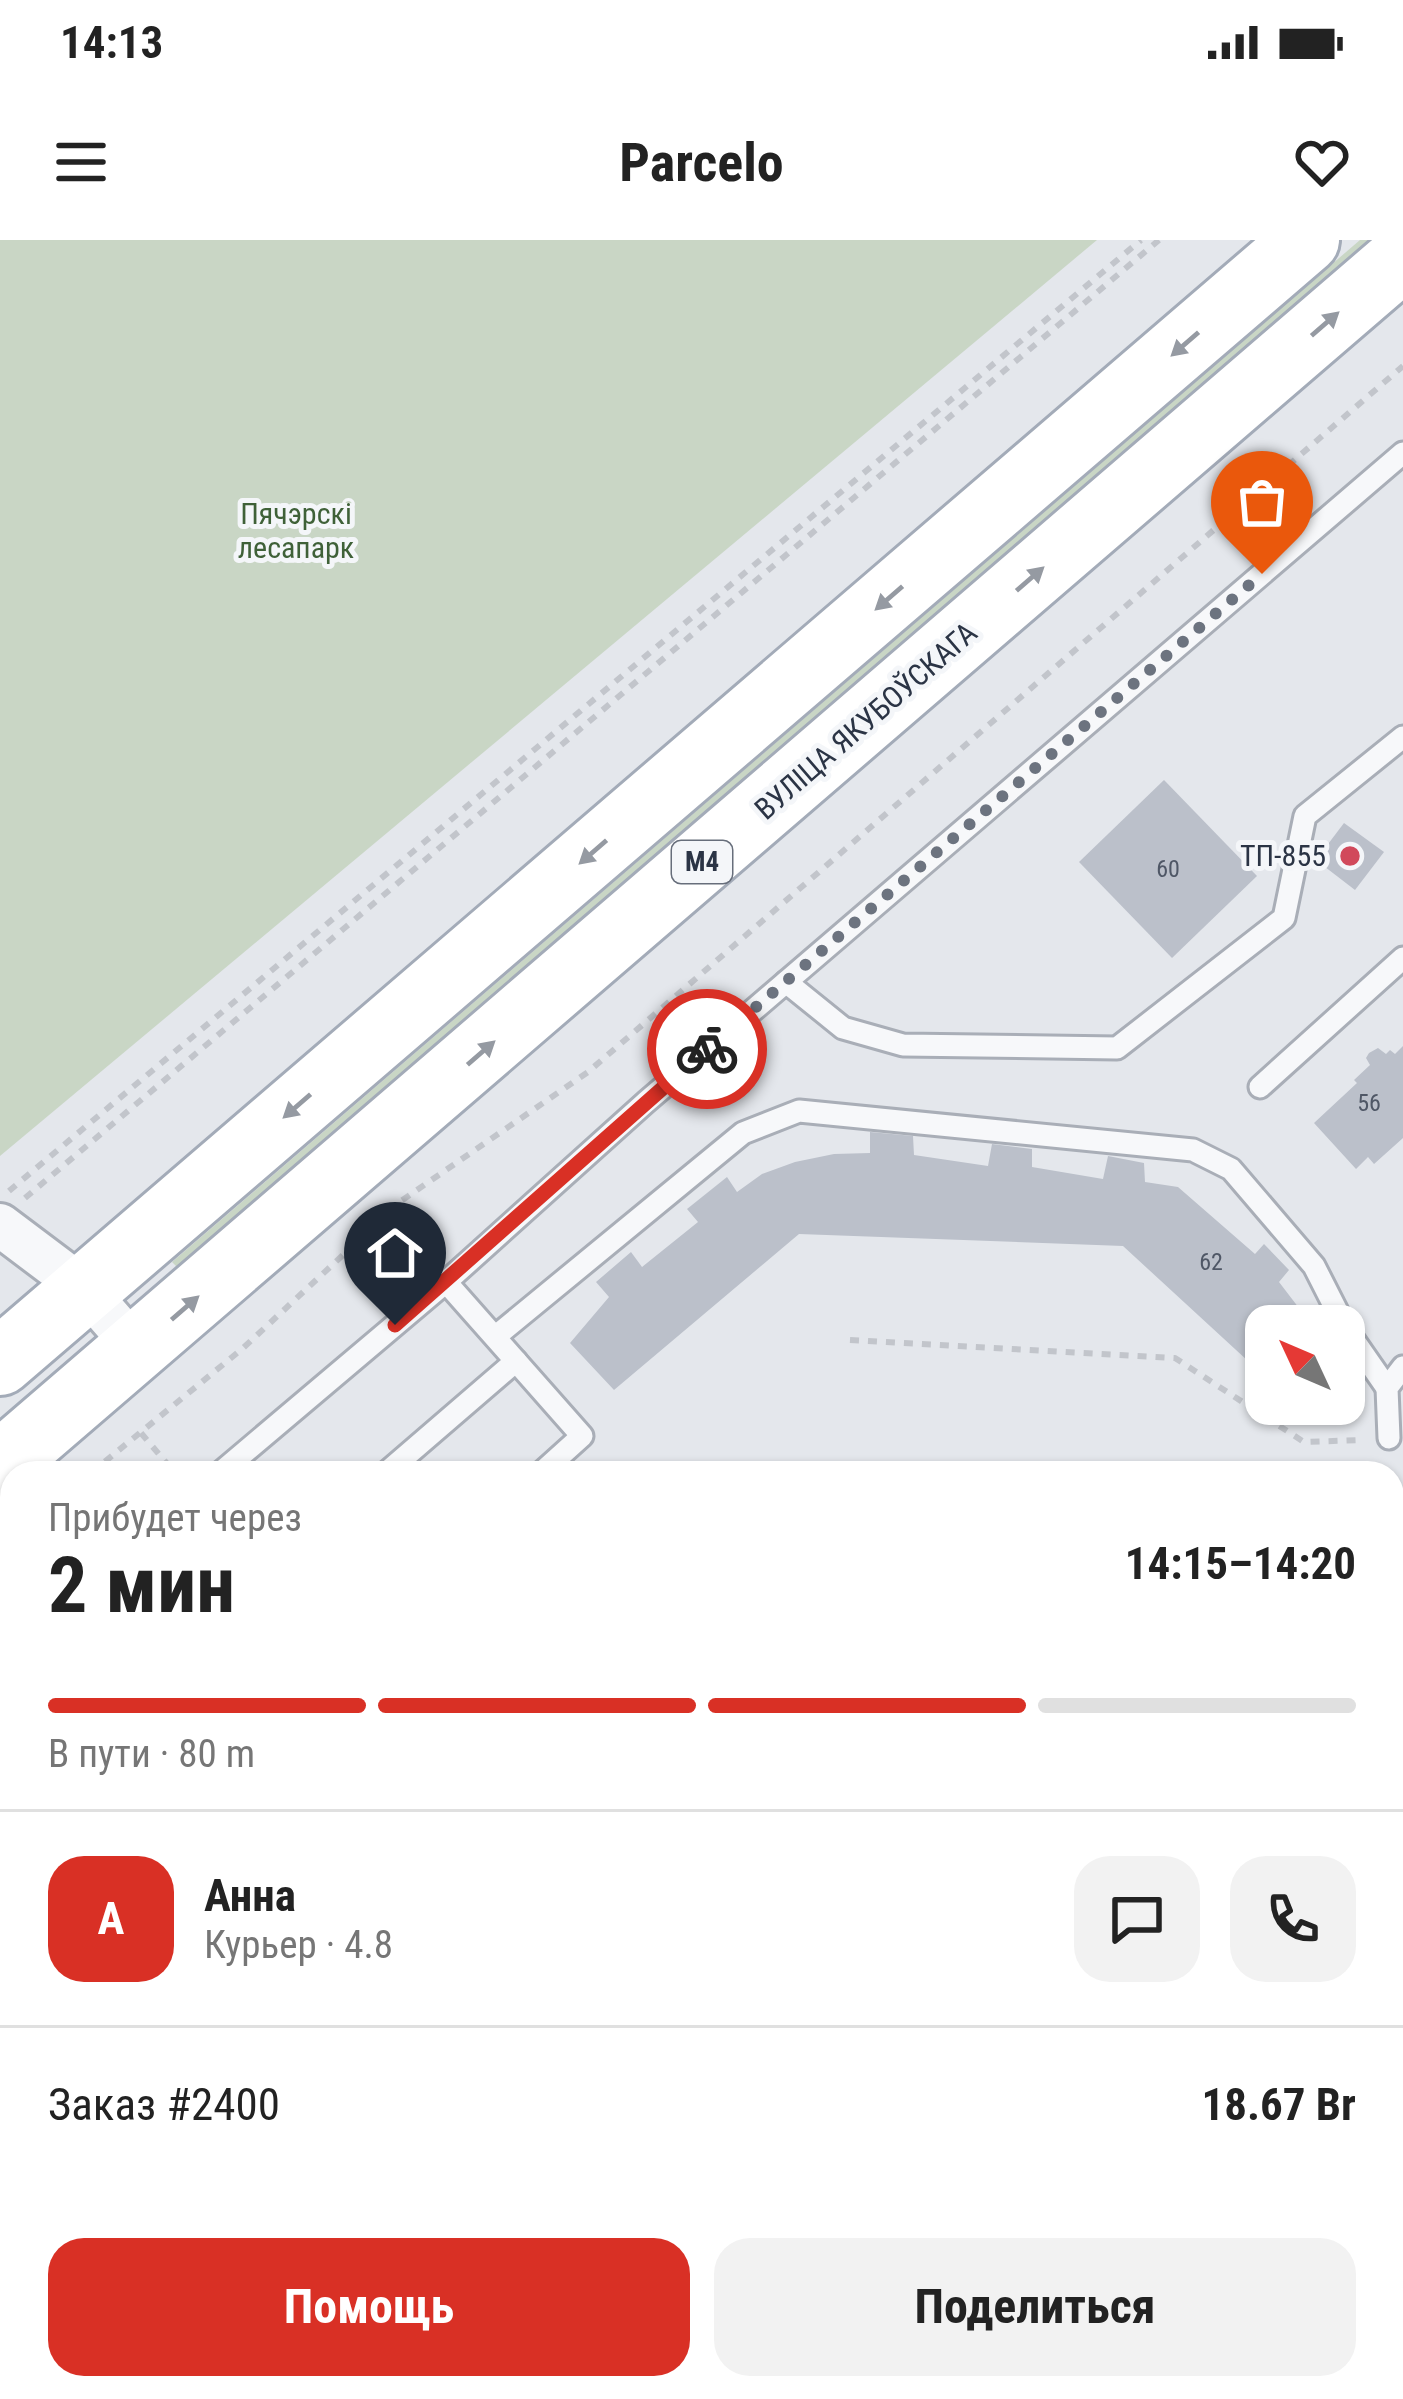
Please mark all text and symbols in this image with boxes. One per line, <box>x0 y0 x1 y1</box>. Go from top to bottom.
text: 14:13 <box>60 16 163 69</box>
icon: menu <box>48 129 114 195</box>
icon: heart <box>1289 129 1355 195</box>
text: Parcelo <box>619 131 784 194</box>
one-way arrow <box>1310 311 1340 337</box>
one-way arrow <box>1170 330 1200 356</box>
pin <box>1211 451 1313 574</box>
icon: bag <box>1229 469 1295 535</box>
park label: Пячэрскі лесапарк <box>238 496 354 565</box>
one-way arrow <box>1015 566 1045 592</box>
one-way arrow <box>874 584 904 610</box>
street label: ВУЛІЦА ЯКУБОЎСКАГА <box>748 615 984 826</box>
one-way arrow <box>578 838 608 864</box>
place label: ТП-855 <box>1240 838 1326 873</box>
road number: М4 <box>672 841 732 883</box>
marker: ТП-855 <box>1337 843 1363 869</box>
house number: 60 <box>1156 855 1180 883</box>
courier <box>647 989 767 1109</box>
icon: bike <box>674 1016 740 1082</box>
one-way arrow <box>466 1040 495 1067</box>
house number: 56 <box>1357 1089 1381 1117</box>
one-way arrow <box>282 1092 312 1119</box>
pin <box>344 1202 446 1325</box>
icon: home <box>362 1220 428 1286</box>
house number: 62 <box>1199 1248 1223 1276</box>
one-way arrow <box>170 1295 200 1321</box>
north arrow <box>1245 1305 1365 1425</box>
map controls <box>1245 1305 1365 1425</box>
text: Прибудет через <box>48 1495 302 1541</box>
text: 14:15–14:20 <box>1125 1537 1356 1590</box>
text: 2 мин <box>48 1540 235 1631</box>
text: В пути · 80 m <box>48 1731 255 1777</box>
button: chat <box>1074 1856 1200 1982</box>
button: phone <box>1230 1856 1356 1982</box>
text: Анна <box>204 1869 296 1922</box>
text: А <box>98 1892 124 1945</box>
text: Курьер · 4.8 <box>204 1922 393 1968</box>
text: Заказ #2400 <box>48 2078 280 2131</box>
text: 18.67 Br <box>1201 2078 1356 2131</box>
button: Помощь <box>48 2238 690 2376</box>
button: Поделиться <box>714 2238 1356 2376</box>

